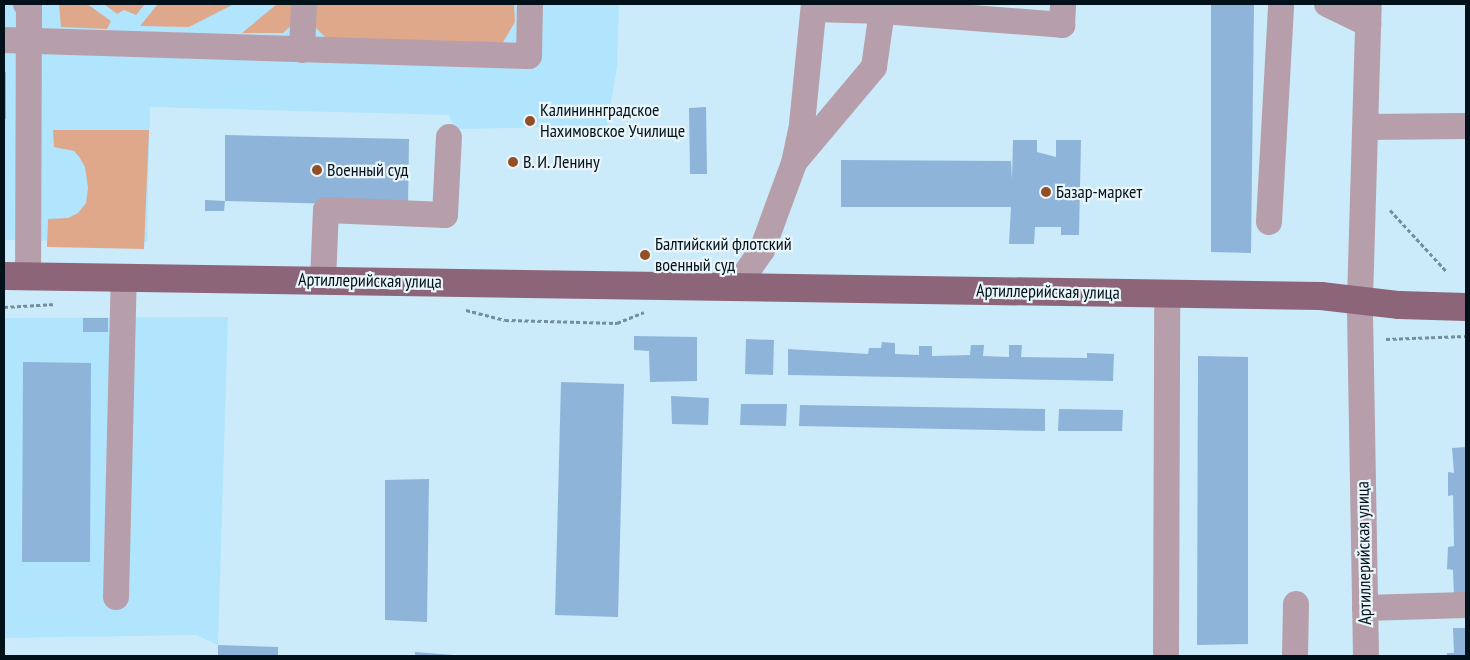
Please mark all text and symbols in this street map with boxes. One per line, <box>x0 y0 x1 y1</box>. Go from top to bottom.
place label: Калининнградское Нахимовское Училище <box>540 100 686 142</box>
marker: Калининнградское Нахимовское Училище <box>524 115 536 127</box>
place label: В. И. Ленину <box>523 151 602 173</box>
marker: В. И. Ленину <box>507 156 519 168</box>
place label: Военный суд <box>327 159 408 181</box>
marker: Военный суд <box>311 164 323 176</box>
place label: Базар-маркет <box>1056 181 1142 203</box>
marker: Базар-маркет <box>1040 186 1052 198</box>
place label: Балтийский флотский военный суд <box>655 234 792 276</box>
marker: Балтийский флотский военный суд <box>639 249 651 261</box>
street label: Артиллерийская улица <box>298 269 442 293</box>
street label: Артиллерийская улица <box>976 280 1120 304</box>
street label: Артиллерийская улица <box>1352 481 1376 625</box>

